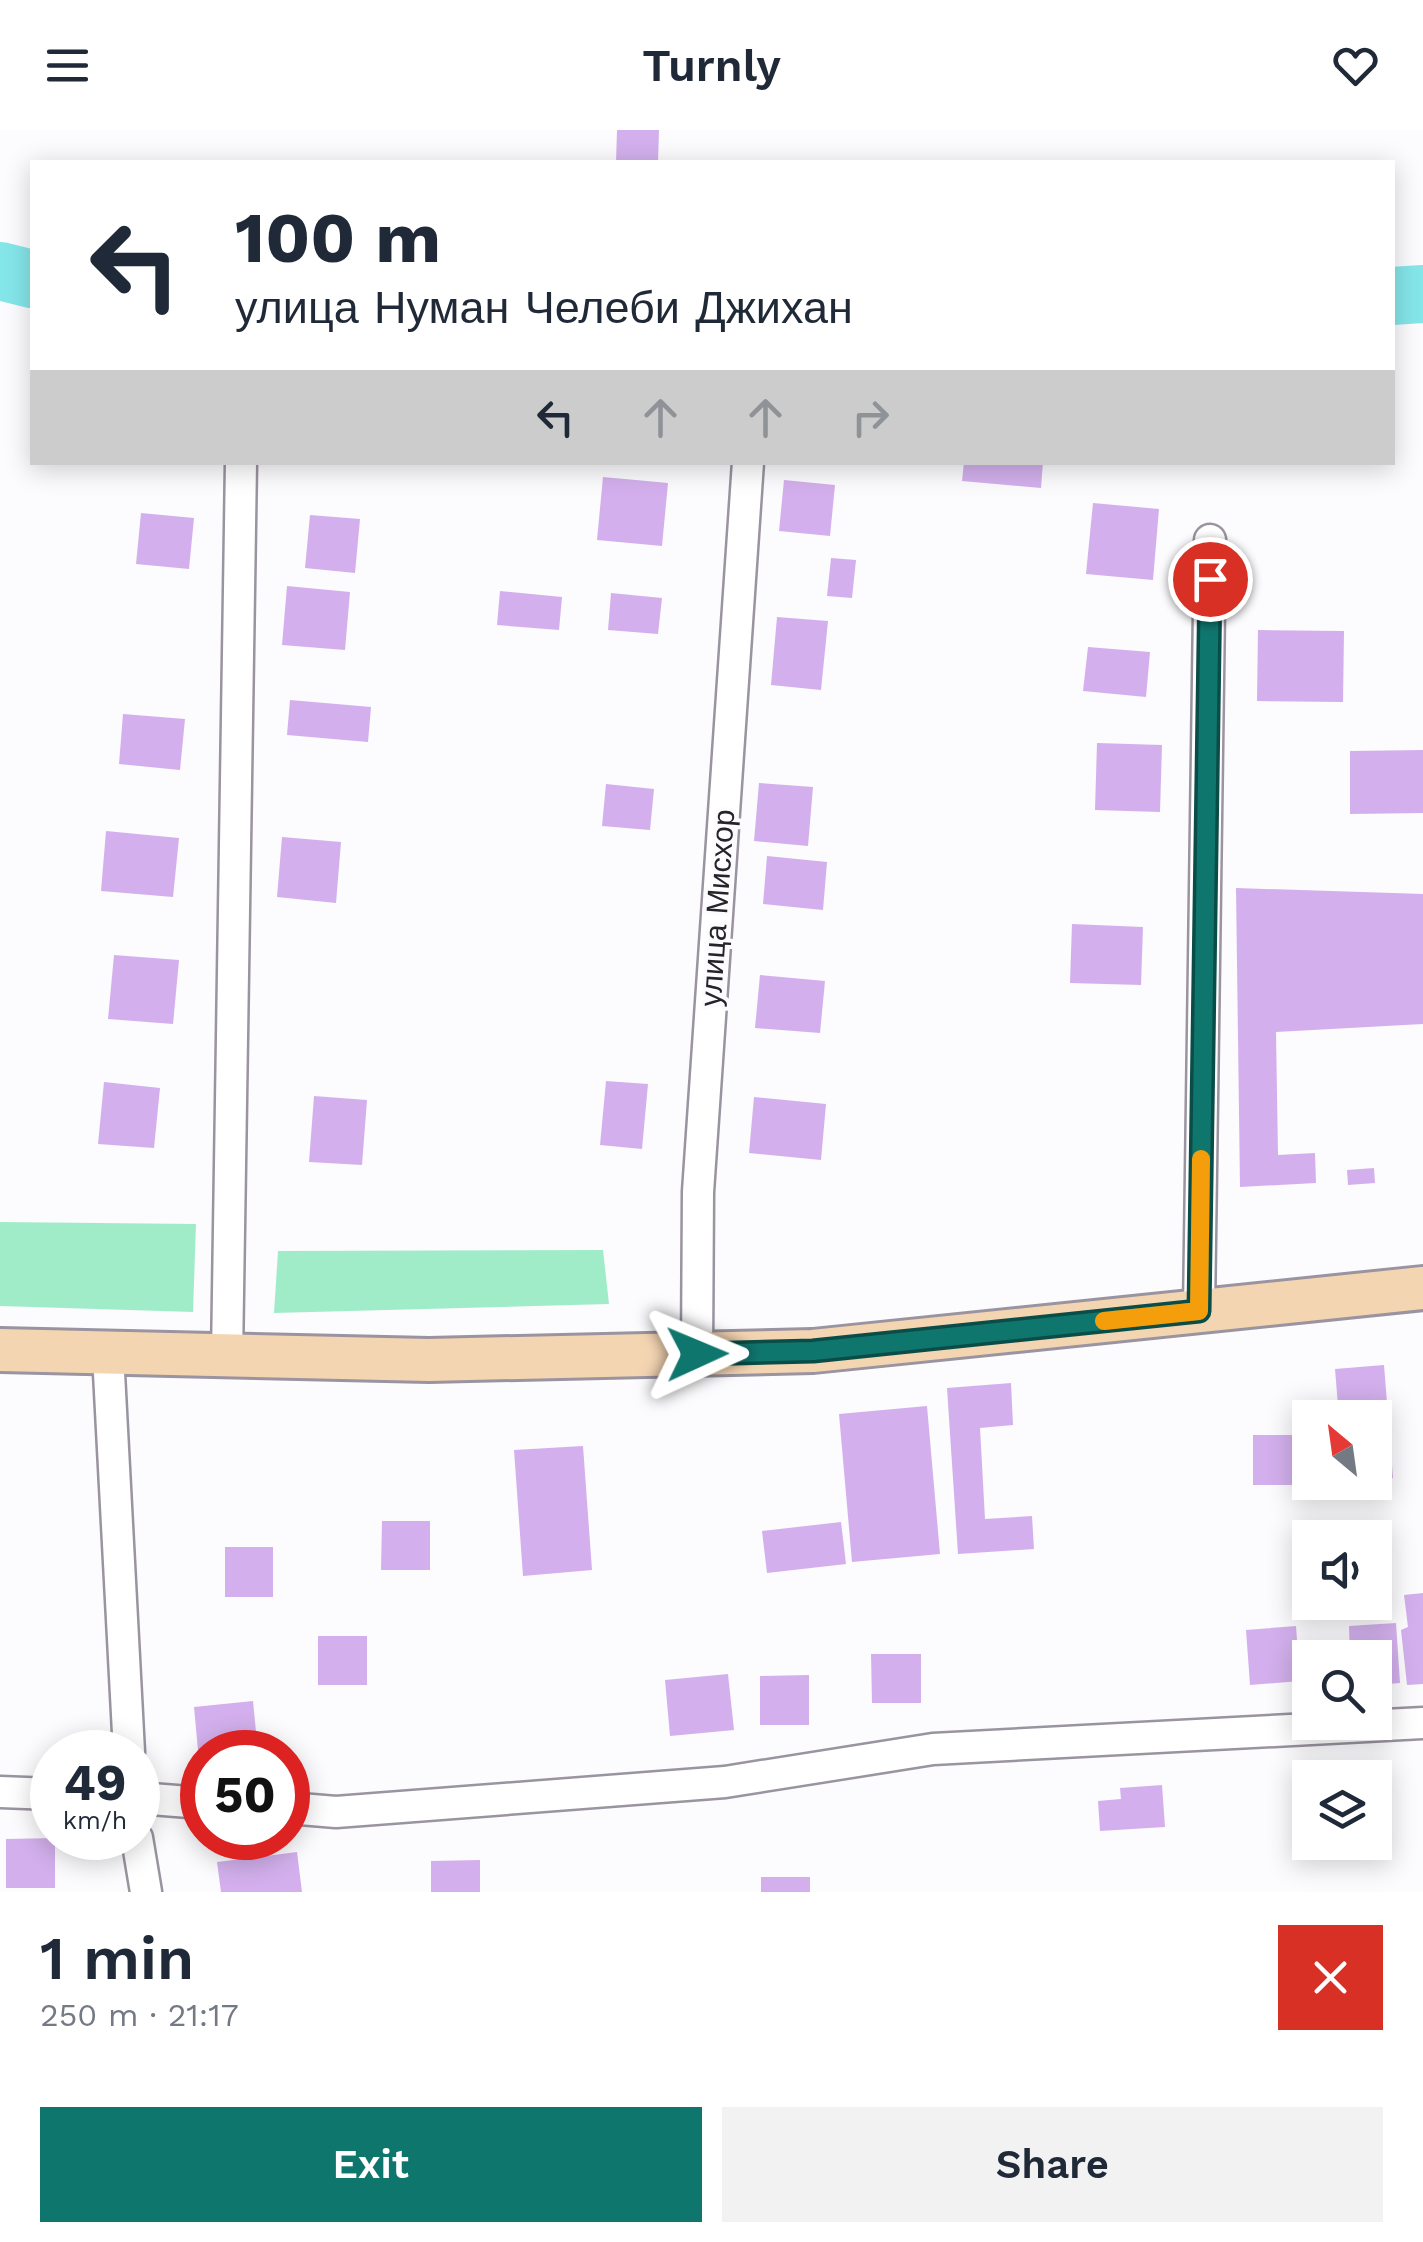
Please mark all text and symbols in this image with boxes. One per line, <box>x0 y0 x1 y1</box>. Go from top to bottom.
icon: menu <box>40 38 95 93</box>
icon: heart <box>1328 38 1383 93</box>
text: Turnly <box>642 39 781 92</box>
text: 100 m <box>235 197 441 279</box>
icon: left <box>70 200 200 330</box>
text: улица Нуман Челеби Джихан <box>235 281 853 334</box>
icon: left <box>528 390 583 445</box>
icon: ahead <box>633 390 688 445</box>
icon: ahead <box>738 390 793 445</box>
icon: right <box>843 390 898 445</box>
pin <box>1168 537 1253 622</box>
icon: arrive <box>1183 552 1238 607</box>
street label: улица Мисхор <box>693 808 741 1008</box>
position arrow <box>645 1302 749 1406</box>
north arrow <box>1292 1400 1392 1500</box>
map controls <box>1292 1400 1392 1860</box>
button: sound <box>1292 1520 1392 1620</box>
button: search <box>1292 1640 1392 1740</box>
speed limit sign: 50 <box>180 1730 310 1860</box>
text: 49 <box>63 1753 127 1812</box>
button: layers <box>1292 1760 1392 1860</box>
text: km/h <box>63 1806 127 1835</box>
text: 1 min <box>40 1923 194 1994</box>
button: close <box>1278 1925 1383 2030</box>
text: 250 m · 21:17 <box>40 1996 239 2034</box>
button: Exit <box>40 2107 702 2222</box>
button: Share <box>722 2107 1383 2222</box>

